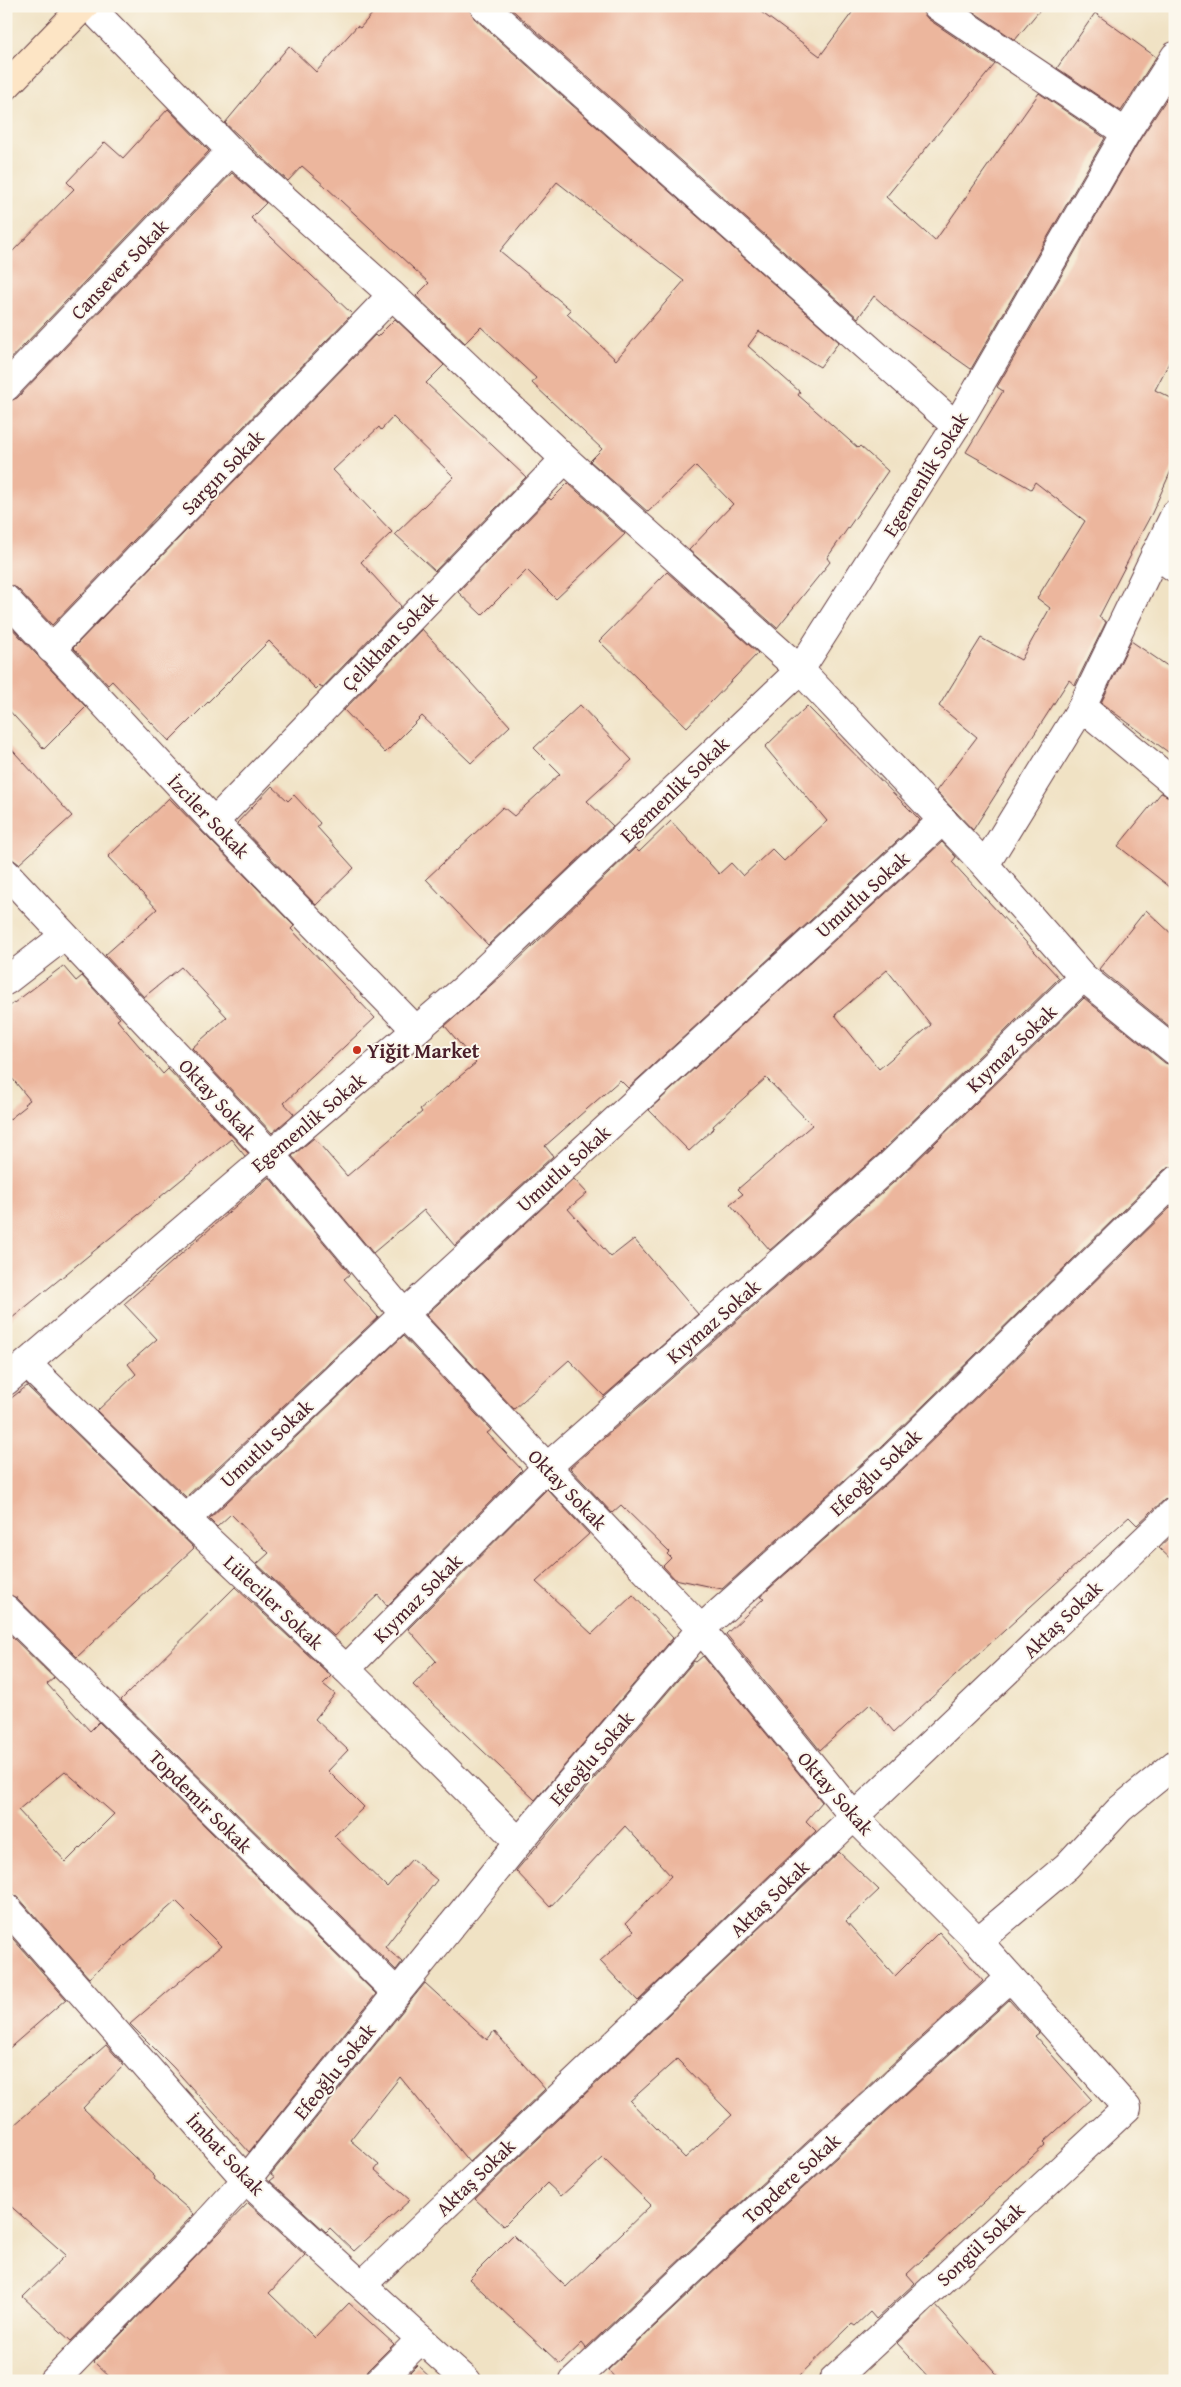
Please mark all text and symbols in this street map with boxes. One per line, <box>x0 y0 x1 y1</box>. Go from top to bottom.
street label: Cansever Sokak <box>63 212 175 326</box>
street label: Egemenlik Sokak <box>875 405 975 542</box>
street label: Sargın Sokak <box>174 422 271 521</box>
street label: Çelikhan Sokak <box>334 584 444 697</box>
street label: Egemenlik Sokak <box>613 729 736 849</box>
street label: İzciler Sokak <box>161 768 257 865</box>
street label: Umutlu Sokak <box>808 843 916 944</box>
street label: Kıymaz Sokak <box>959 997 1063 1099</box>
place label: Yiğit Market <box>367 1036 480 1065</box>
marker: Yiğit Market <box>351 1044 363 1056</box>
street label: Oktay Sokak <box>172 1051 264 1147</box>
street label: Egemenlik Sokak <box>244 1065 372 1179</box>
street label: Umutlu Sokak <box>509 1117 617 1218</box>
street label: Kıymaz Sokak <box>660 1271 767 1370</box>
street label: Umutlu Sokak <box>213 1392 320 1494</box>
street label: Efeoğlu Sokak <box>822 1421 928 1522</box>
street label: Oktay Sokak <box>522 1442 615 1537</box>
street label: Kıymaz Sokak <box>366 1546 469 1649</box>
street label: Lüleciler Sokak <box>218 1548 331 1657</box>
street label: Aktaş Sokak <box>1016 1573 1109 1664</box>
street label: Efeoğlu Sokak <box>542 1704 641 1812</box>
street label: Topdemir Sokak <box>143 1743 260 1860</box>
street label: Oktay Sokak <box>791 1745 881 1842</box>
street label: Aktaş Sokak <box>723 1852 816 1943</box>
street label: Efeoğlu Sokak <box>286 2016 383 2125</box>
street label: İmbat Sokak <box>180 2106 272 2202</box>
street label: Topdere Sokak <box>736 2126 847 2230</box>
street label: Aktaş Sokak <box>429 2131 522 2222</box>
street label: Songül Sokak <box>929 2195 1031 2293</box>

